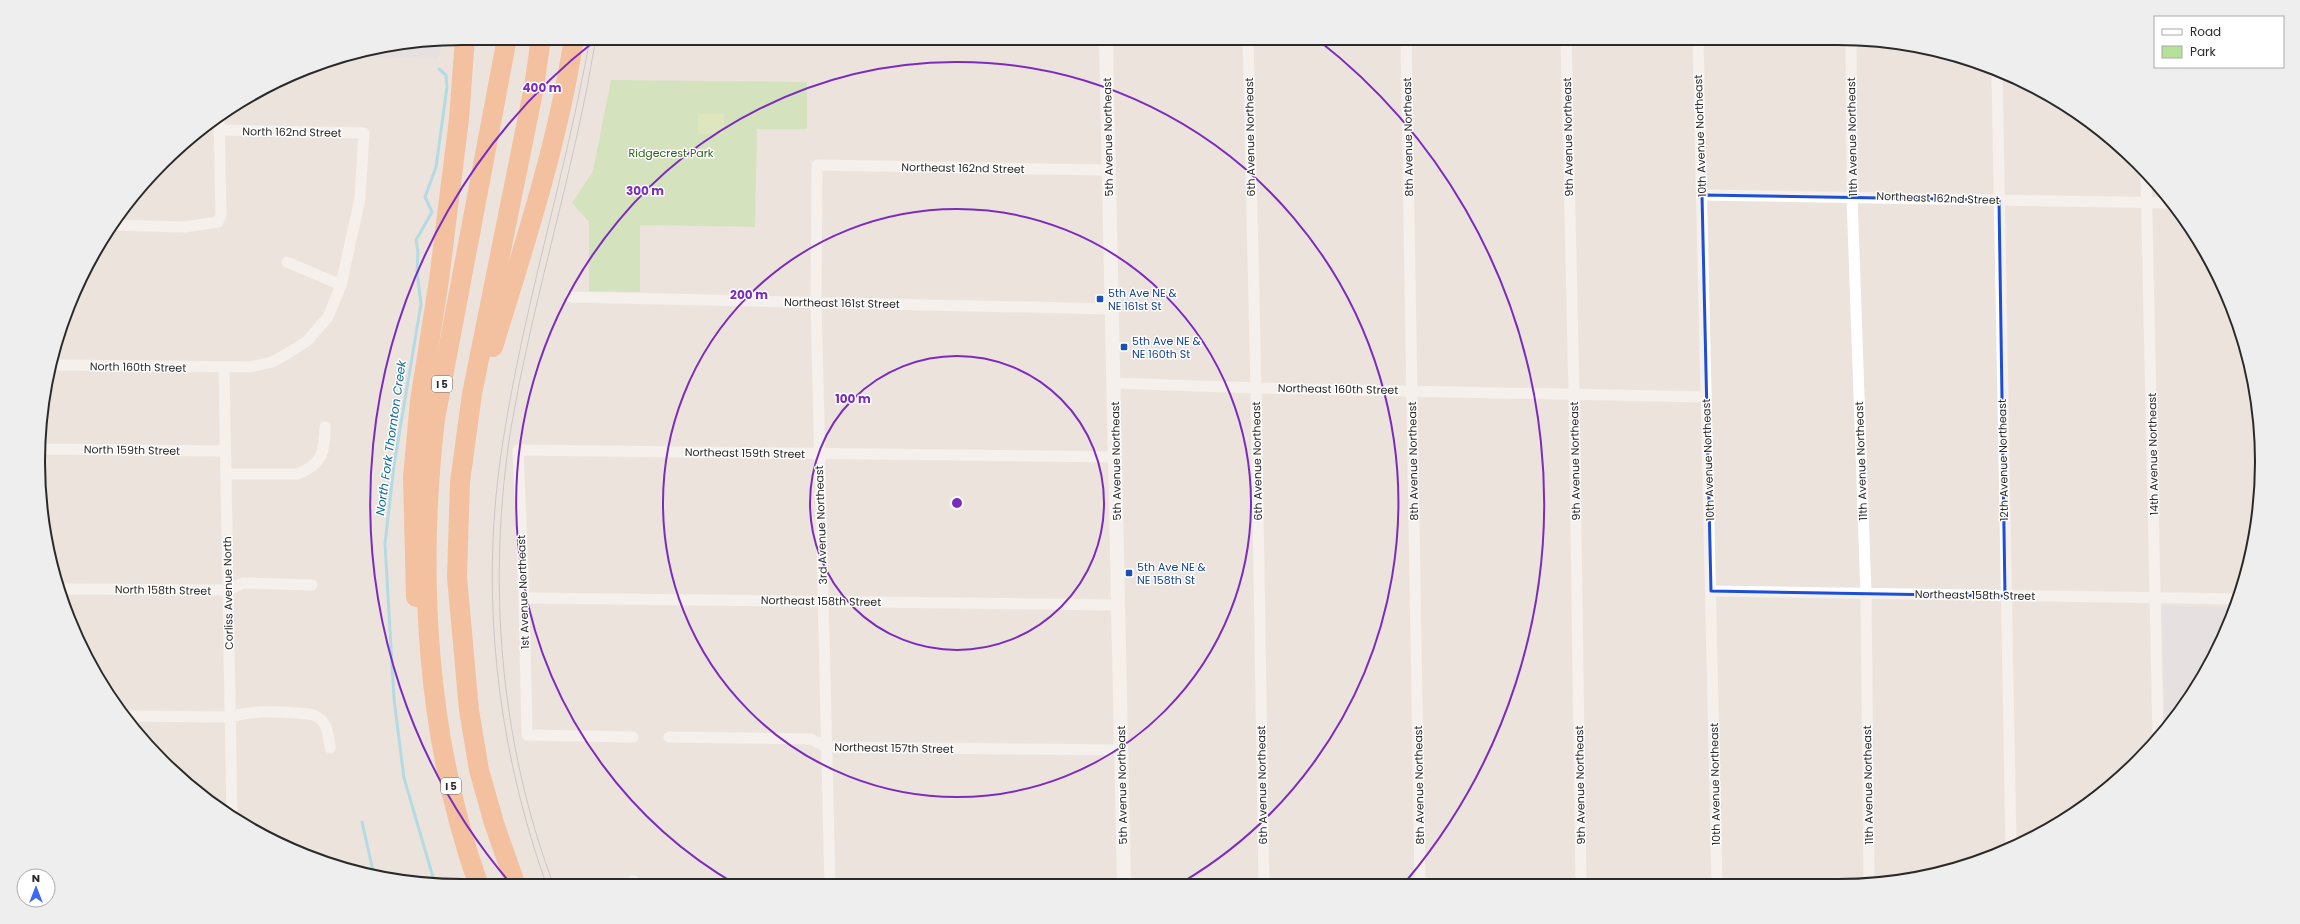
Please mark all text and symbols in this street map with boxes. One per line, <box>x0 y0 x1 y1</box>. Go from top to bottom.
legend <box>2154 16 2284 68</box>
text: Road <box>2190 23 2221 40</box>
text: Park <box>2190 43 2217 60</box>
street label: 10th Avenue Northeast <box>1690 74 1710 198</box>
street label: 5th Avenue Northeast <box>1099 77 1117 197</box>
street label: 6th Avenue Northeast <box>1241 77 1259 197</box>
street label: 8th Avenue Northeast <box>1399 77 1417 197</box>
street label: 9th Avenue Northeast <box>1559 77 1577 197</box>
street label: 11th Avenue Northeast <box>1843 77 1861 197</box>
text: 400 m <box>522 79 562 96</box>
street label: North 162nd Street <box>242 123 342 141</box>
park label: Ridgecrest Park <box>629 145 714 161</box>
street label: Northeast 162nd Street <box>901 159 1025 177</box>
text: 300 m <box>626 182 664 199</box>
street label: Northeast 162nd Street <box>1876 188 2000 208</box>
place label: 5th Ave NE & NE 161st St <box>1108 285 1178 314</box>
text: 200 m <box>730 286 768 303</box>
street label: Northeast 161st Street <box>784 294 900 312</box>
marker: 5th Ave NE & NE 161st St <box>1095 294 1105 304</box>
place label: 5th Ave NE & NE 160th St <box>1132 333 1202 362</box>
marker: 5th Ave NE & NE 160th St <box>1119 342 1129 352</box>
street label: North 160th Street <box>90 358 186 376</box>
water label: North Fork Thornton Creek <box>371 359 410 517</box>
road number: I 5 <box>432 376 452 392</box>
street label: Northeast 160th Street <box>1278 380 1398 398</box>
text: 100 m <box>835 390 871 407</box>
street label: 14th Avenue Northeast <box>2144 393 2162 515</box>
street label: 10th Avenue Northeast <box>1698 398 1718 522</box>
street label: 12th Avenue Northeast <box>1994 399 2012 521</box>
street label: 5th Avenue Northeast <box>1107 401 1125 521</box>
street label: 6th Avenue Northeast <box>1248 401 1266 521</box>
street label: 8th Avenue Northeast <box>1404 401 1422 521</box>
street label: 9th Avenue Northeast <box>1566 401 1584 521</box>
street label: 11th Avenue Northeast <box>1851 401 1871 521</box>
street label: North 159th Street <box>84 441 180 459</box>
street label: Northeast 159th Street <box>685 444 805 462</box>
street label: 3rd Avenue Northeast <box>811 465 831 585</box>
centre of rings <box>950 496 964 510</box>
street label: 1st Avenue Northeast <box>513 535 533 649</box>
street label: Corliss Avenue North <box>219 536 237 650</box>
place label: 5th Ave NE & NE 158th St <box>1137 559 1207 588</box>
marker: 5th Ave NE & NE 158th St <box>1124 568 1134 578</box>
street label: North 158th Street <box>115 581 211 599</box>
street label: Northeast 158th Street <box>1915 586 2035 604</box>
street label: Northeast 158th Street <box>761 592 881 610</box>
street label: 10th Avenue Northeast <box>1706 723 1724 845</box>
street label: 5th Avenue Northeast <box>1113 725 1131 845</box>
street label: 6th Avenue Northeast <box>1253 725 1271 845</box>
street label: 8th Avenue Northeast <box>1410 725 1428 845</box>
street label: 9th Avenue Northeast <box>1571 725 1589 845</box>
street label: 11th Avenue Northeast <box>1859 725 1877 845</box>
street label: Northeast 157th Street <box>834 739 954 757</box>
road number: I 5 <box>441 778 461 794</box>
north arrow <box>16 868 56 908</box>
text: N <box>32 870 40 886</box>

